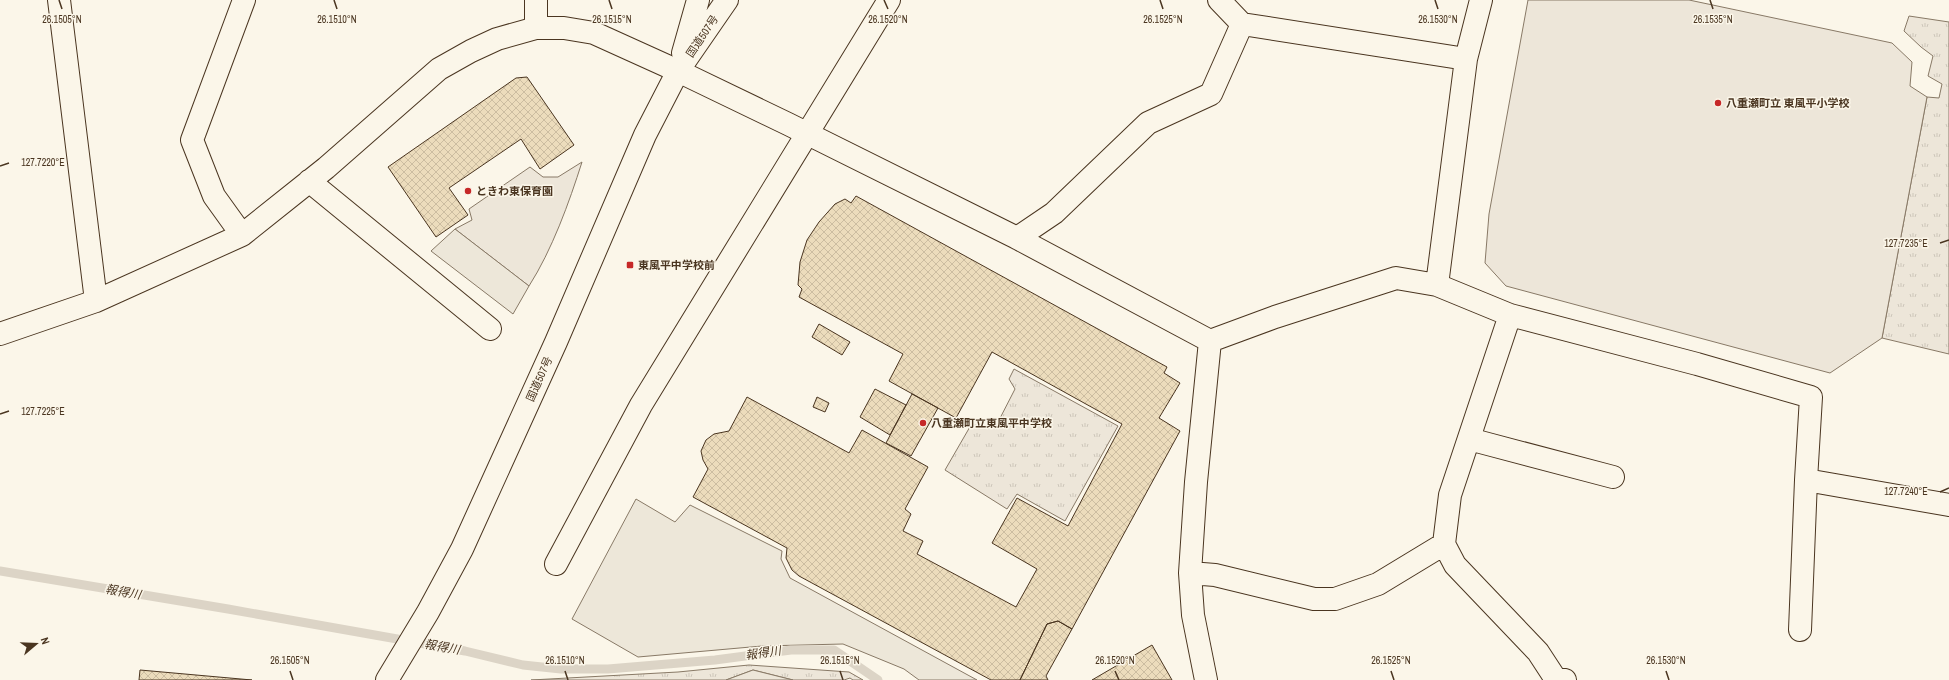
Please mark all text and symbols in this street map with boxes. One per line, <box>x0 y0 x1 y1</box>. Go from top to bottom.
street label: 国道507号 <box>683 12 721 60</box>
text: 26.1505°N <box>42 13 82 26</box>
text: 26.1510°N <box>317 13 357 26</box>
text: 26.1515°N <box>592 13 632 26</box>
text: 26.1520°N <box>868 13 908 26</box>
text: 26.1525°N <box>1143 13 1183 26</box>
text: 26.1530°N <box>1418 13 1458 26</box>
text: 26.1535°N <box>1693 13 1733 26</box>
place label: 八重瀬町立 東風平小学校 <box>1726 96 1850 110</box>
marker: 八重瀬町立 東風平小学校 <box>1713 98 1723 108</box>
text: 127.7220°E <box>21 156 65 169</box>
place label: ときわ東保育園 <box>476 184 553 198</box>
marker: ときわ東保育園 <box>463 186 473 196</box>
text: 127.7235°E <box>1884 237 1928 250</box>
place label: 東風平中学校前 <box>638 258 715 272</box>
marker: 東風平中学校前 <box>625 260 635 270</box>
street label: 国道507号 <box>523 354 555 404</box>
text: 127.7225°E <box>21 405 65 418</box>
place label: 八重瀬町立東風平中学校 <box>931 416 1052 430</box>
marker: 八重瀬町立東風平中学校 <box>918 418 928 428</box>
text: 127.7240°E <box>1884 485 1928 498</box>
water label: 報得川 <box>104 581 144 603</box>
north arrow <box>16 624 56 664</box>
text: N <box>38 635 53 646</box>
water label: 報得川 <box>423 636 463 658</box>
water label: 報得川 <box>744 642 784 663</box>
text: 26.1505°N <box>270 654 310 667</box>
text: 26.1510°N <box>545 654 585 667</box>
text: 26.1515°N <box>820 654 860 667</box>
text: 26.1520°N <box>1095 654 1135 667</box>
text: 26.1525°N <box>1371 654 1411 667</box>
text: 26.1530°N <box>1646 654 1686 667</box>

